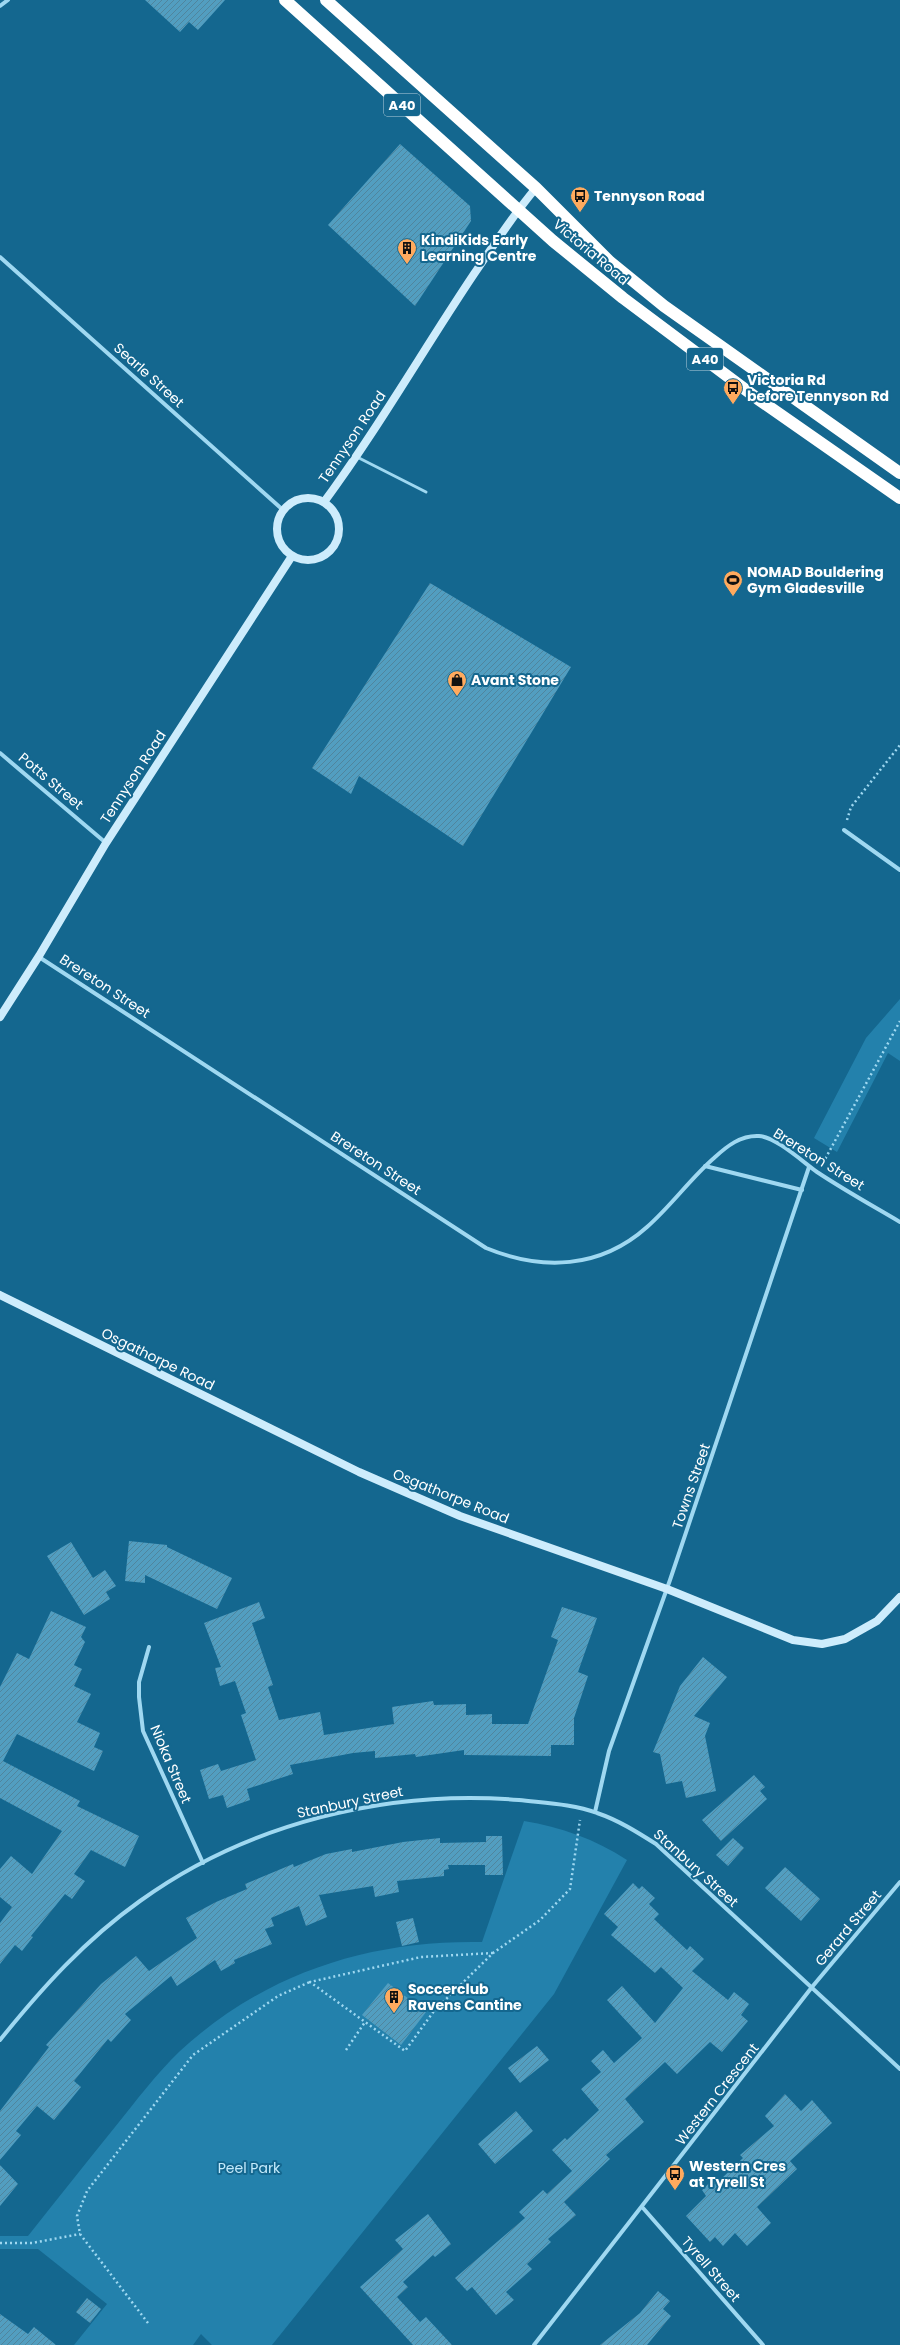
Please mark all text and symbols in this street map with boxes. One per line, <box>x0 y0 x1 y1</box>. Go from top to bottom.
road number: A40 <box>384 94 420 116</box>
bus stop icon: Tennyson Road <box>569 185 591 213</box>
place label: Tennyson Road <box>594 186 705 206</box>
street label: Victoria Road <box>549 214 633 290</box>
place label: KindiKids Early Learning Centre <box>421 230 537 266</box>
building icon: KindiKids Early Learning Centre <box>396 237 418 265</box>
street label: Searle Street <box>109 338 189 412</box>
road number: A40 <box>687 348 723 370</box>
place label: Victoria Rd before Tennyson Rd <box>747 370 889 406</box>
bus stop icon: Victoria Rd before Tennyson Rd <box>722 377 744 405</box>
street label: Tennyson Road <box>314 387 390 487</box>
place label: NOMAD Bouldering Gym Gladesville <box>747 562 884 598</box>
sports icon: NOMAD Bouldering Gym Gladesville <box>722 569 744 597</box>
shop icon: Avant Stone <box>446 669 468 697</box>
place label: Avant Stone <box>471 670 559 690</box>
street label: Tennyson Road <box>95 727 171 827</box>
street label: Potts Street <box>14 748 88 814</box>
street label: Brereton Street <box>56 949 154 1023</box>
street label: Brereton Street <box>770 1123 868 1195</box>
street label: Brereton Street <box>327 1126 425 1200</box>
street label: Osgathorpe Road <box>98 1323 218 1395</box>
street label: Towns Street <box>667 1441 715 1531</box>
street label: Osgathorpe Road <box>390 1464 512 1528</box>
street label: Nioka Street <box>145 1722 197 1806</box>
street label: Stanbury Street <box>295 1781 405 1823</box>
street label: Stanbury Street <box>649 1824 743 1912</box>
street label: Gerard Street <box>810 1886 886 1970</box>
place label: Soccerclub Ravens Cantine <box>408 1979 522 2015</box>
building icon: Soccerclub Ravens Cantine <box>383 1986 405 2014</box>
street label: Western Crescent <box>671 2039 763 2149</box>
place label: Western Cres at Tyrell St <box>689 2156 786 2192</box>
park label: Peel Park <box>218 2158 281 2178</box>
bus stop icon: Western Cres at Tyrell St <box>664 2163 686 2191</box>
street label: Tyrell Street <box>677 2232 745 2306</box>

